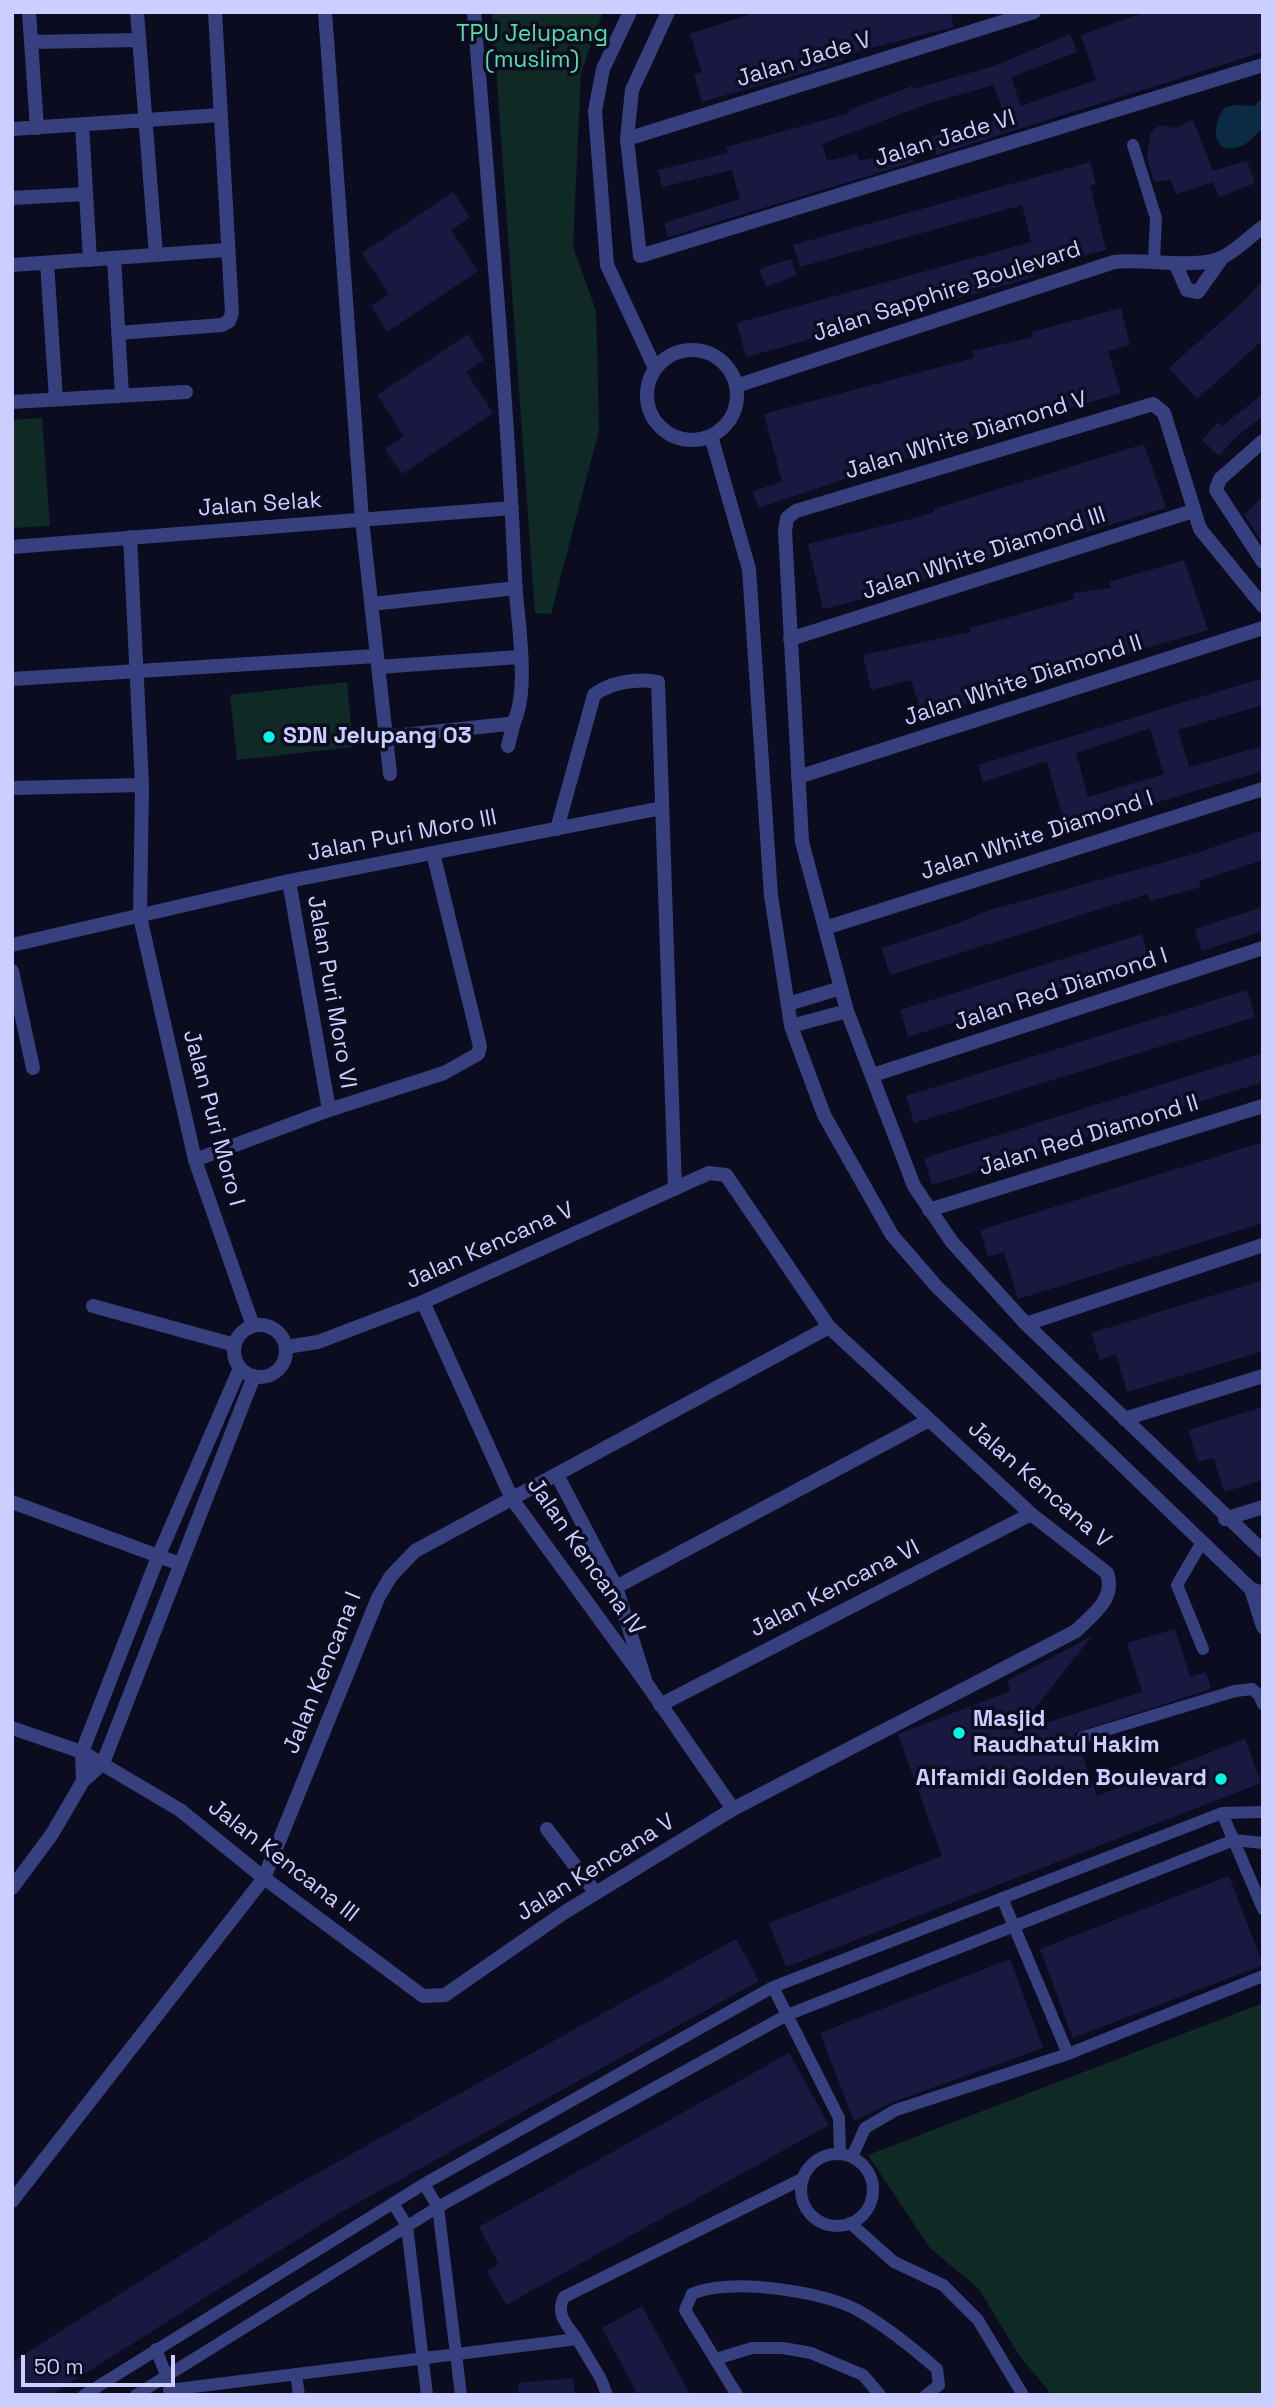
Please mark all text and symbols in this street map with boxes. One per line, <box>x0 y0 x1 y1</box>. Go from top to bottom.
park label: TPU Jelupang (muslim) <box>456 21 608 75</box>
street label: Jalan Jade V <box>733 26 875 94</box>
street label: Jalan Jade VI <box>871 105 1019 173</box>
street label: Jalan Sapphire Boulevard <box>809 236 1085 348</box>
street label: Jalan White Diamond V <box>842 386 1090 486</box>
street label: Jalan Selak <box>197 487 323 523</box>
street label: Jalan White Diamond III <box>859 502 1109 606</box>
street label: Jalan White Diamond II <box>900 629 1146 733</box>
place label: SDN Jelupang 03 <box>283 723 472 751</box>
marker: SDN Jelupang 03 <box>261 729 277 745</box>
street label: Jalan White Diamond I <box>917 785 1157 887</box>
street label: Jalan Puri Moro III <box>305 804 499 868</box>
street label: Jalan Puri Moro VI <box>300 893 362 1091</box>
street label: Jalan Red Diamond I <box>951 942 1171 1038</box>
street label: Jalan Puri Moro I <box>176 1027 250 1209</box>
street label: Jalan Red Diamond II <box>976 1089 1202 1183</box>
street label: Jalan Kencana V <box>402 1197 578 1295</box>
street label: Jalan Kencana V <box>962 1415 1116 1555</box>
street label: Jalan Kencana IV <box>520 1473 650 1641</box>
street label: Jalan Kencana VI <box>746 1534 924 1644</box>
street label: Jalan Kencana I <box>278 1588 368 1758</box>
place label: Masjid Raudhatul Hakim <box>973 1706 1160 1760</box>
marker: Masjid Raudhatul Hakim <box>951 1725 967 1741</box>
place label: Alfamidi Golden Boulevard <box>916 1765 1207 1793</box>
marker: Alfamidi Golden Boulevard <box>1213 1771 1229 1787</box>
street label: Jalan Kencana III <box>202 1794 364 1928</box>
street label: Jalan Kencana V <box>512 1808 680 1928</box>
scale bar <box>24 2340 178 2384</box>
text: 50 m <box>34 2353 84 2380</box>

